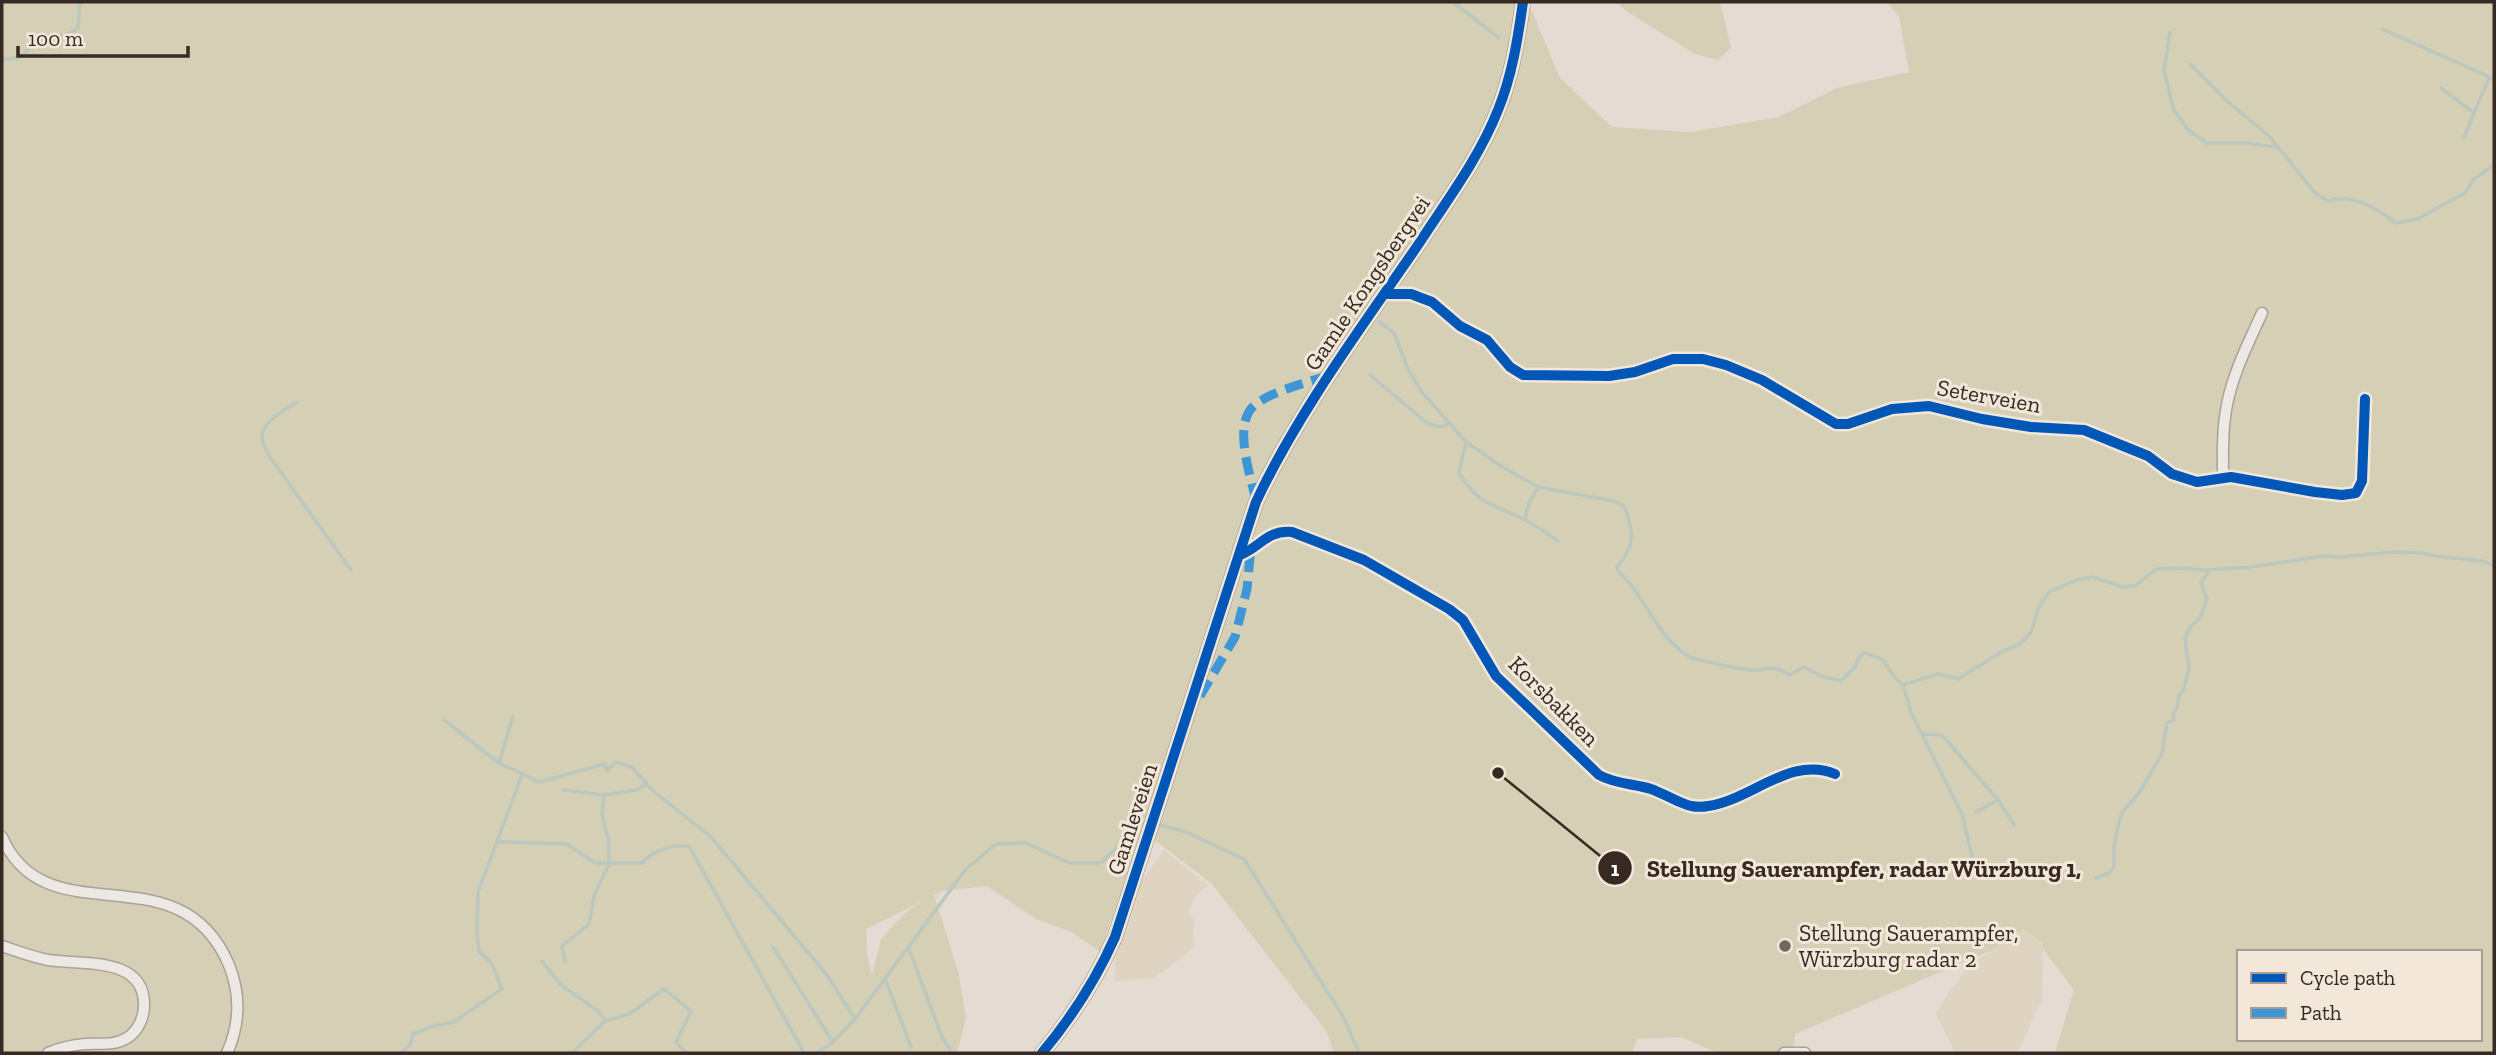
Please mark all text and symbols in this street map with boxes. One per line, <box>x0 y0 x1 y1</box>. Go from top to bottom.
scale bar <box>18 14 187 58</box>
text: 100 m <box>28 26 83 51</box>
street label: Gamle Kongsbergvei <box>1298 190 1436 376</box>
street label: Seterveien <box>1935 373 2043 419</box>
street label: Korsbakken <box>1503 650 1605 752</box>
street label: Gamleveien <box>1101 760 1163 878</box>
callout: Stellung Sauerampfer, radar Würzburg 1, <box>1597 846 2096 891</box>
text: Stellung Sauerampfer, radar Würzburg 1, <box>1647 854 2081 883</box>
text: 1 <box>1611 856 1620 881</box>
place label: Stellung Sauerampfer, Würzburg radar 2 <box>1799 919 2019 973</box>
marker: Stellung Sauerampfer, Würzburg radar 2 <box>1777 938 1793 954</box>
legend <box>2237 950 2482 1041</box>
text: Cycle path <box>2300 965 2395 990</box>
text: Path <box>2300 1000 2342 1025</box>

